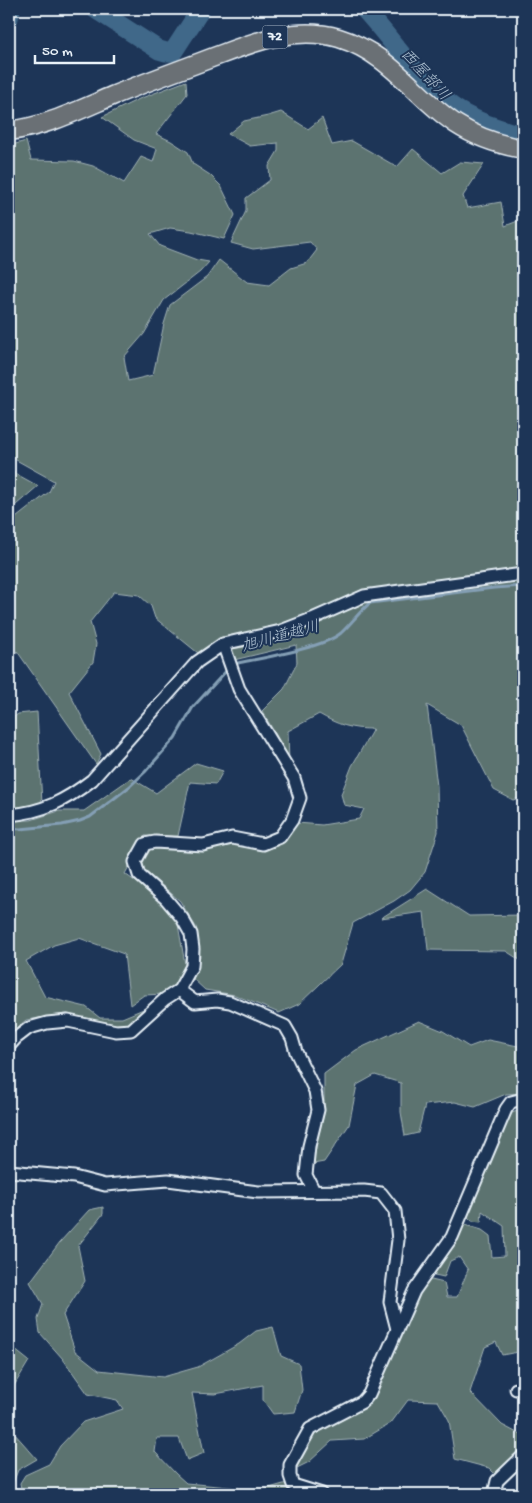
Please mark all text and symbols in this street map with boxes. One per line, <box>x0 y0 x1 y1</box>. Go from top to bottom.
road number: 72 <box>262 26 288 48</box>
scale bar <box>35 32 114 64</box>
text: 50 m <box>42 43 73 61</box>
water label: 西屋部川 <box>395 45 454 106</box>
water label: 旭川道越川 <box>240 618 322 658</box>

